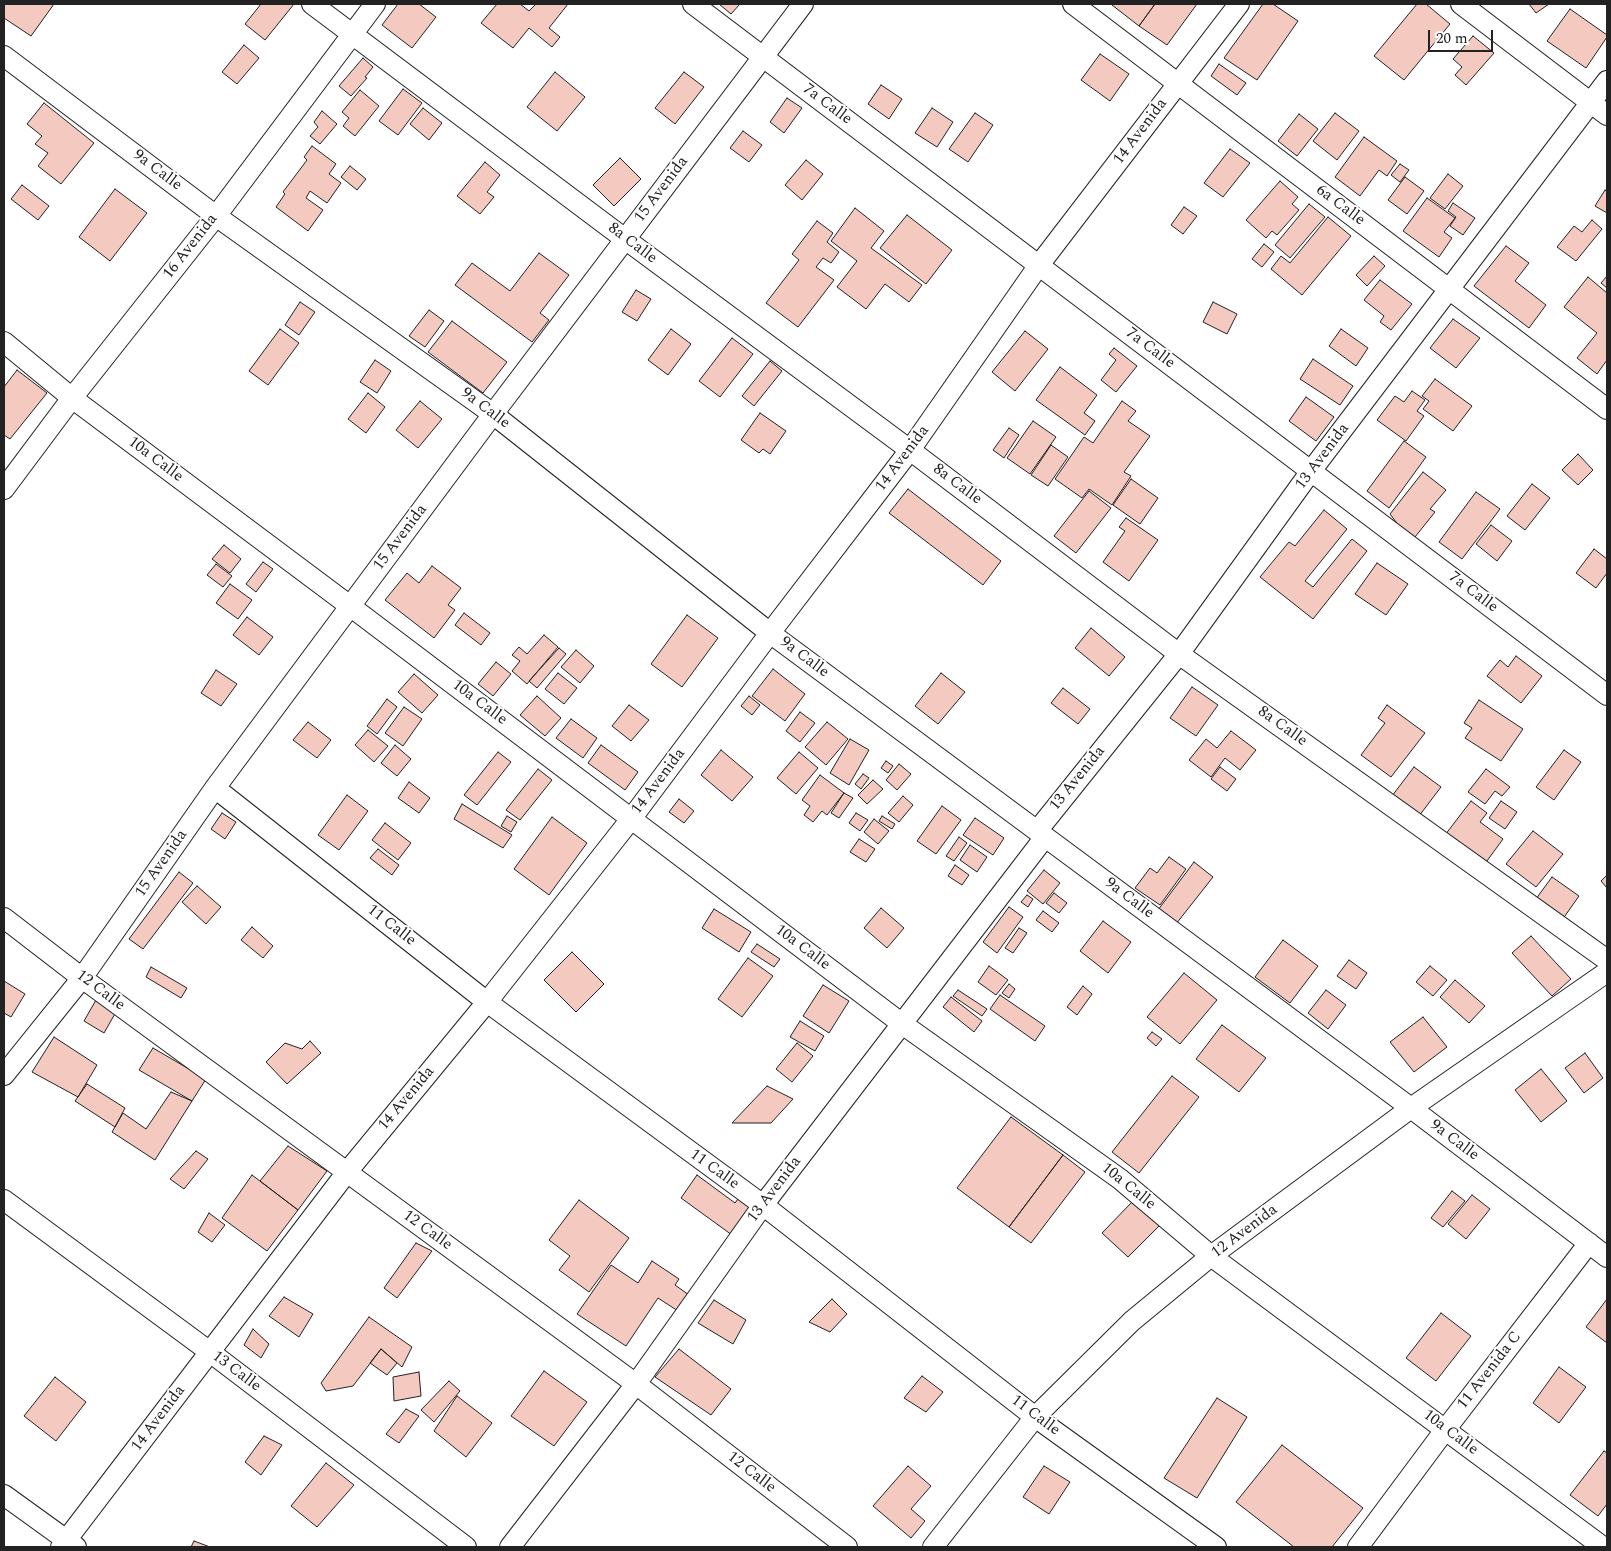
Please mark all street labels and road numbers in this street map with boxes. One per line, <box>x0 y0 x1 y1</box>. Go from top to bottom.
street label: 7a Calle <box>799 80 855 130</box>
street label: 14 Avenida <box>1110 95 1172 169</box>
street label: 9a Calle <box>129 146 185 196</box>
street label: 15 Avenida <box>631 153 693 227</box>
street label: 6a Calle <box>1312 181 1368 231</box>
street label: 16 Avenida <box>159 210 223 284</box>
street label: 8a Calle <box>604 219 660 269</box>
street label: 7a Calle <box>1122 324 1178 374</box>
street label: 9a Calle <box>457 384 513 434</box>
street label: 13 Avenida <box>1292 420 1354 494</box>
street label: 14 Avenida <box>872 422 934 496</box>
street label: 10a Calle <box>124 433 186 487</box>
street label: 8a Calle <box>929 460 985 510</box>
street label: 15 Avenida <box>370 501 432 575</box>
street label: 7a Calle <box>1445 568 1501 618</box>
street label: 9a Calle <box>776 633 832 683</box>
street label: 10a Calle <box>448 676 510 730</box>
street label: 8a Calle <box>1254 703 1310 751</box>
street label: 13 Avenida <box>1046 743 1110 815</box>
street label: 14 Avenida <box>628 745 690 819</box>
street label: 15 Avenida <box>132 827 192 901</box>
street label: 9a Calle <box>1101 874 1157 924</box>
street label: 11 Calle <box>363 901 419 951</box>
street label: 10a Calle <box>771 921 833 975</box>
street label: 12 Calle <box>72 966 128 1016</box>
street label: 14 Avenida <box>375 1063 439 1135</box>
street label: 9a Calle <box>1426 1116 1482 1166</box>
street label: 11 Calle <box>685 1146 743 1194</box>
street label: 13 Avenida <box>744 1153 806 1227</box>
street label: 10a Calle <box>1097 1159 1159 1215</box>
street label: 12 Avenida <box>1208 1201 1282 1263</box>
street label: 12 Calle <box>398 1207 456 1255</box>
street label: 11 Avenida C <box>1454 1328 1526 1414</box>
street label: 13 Calle <box>208 1347 264 1397</box>
street label: 14 Avenida <box>128 1382 190 1456</box>
street label: 11 Calle <box>1007 1391 1063 1441</box>
street label: 10a Calle <box>1419 1406 1481 1460</box>
street label: 12 Calle <box>723 1448 779 1498</box>

